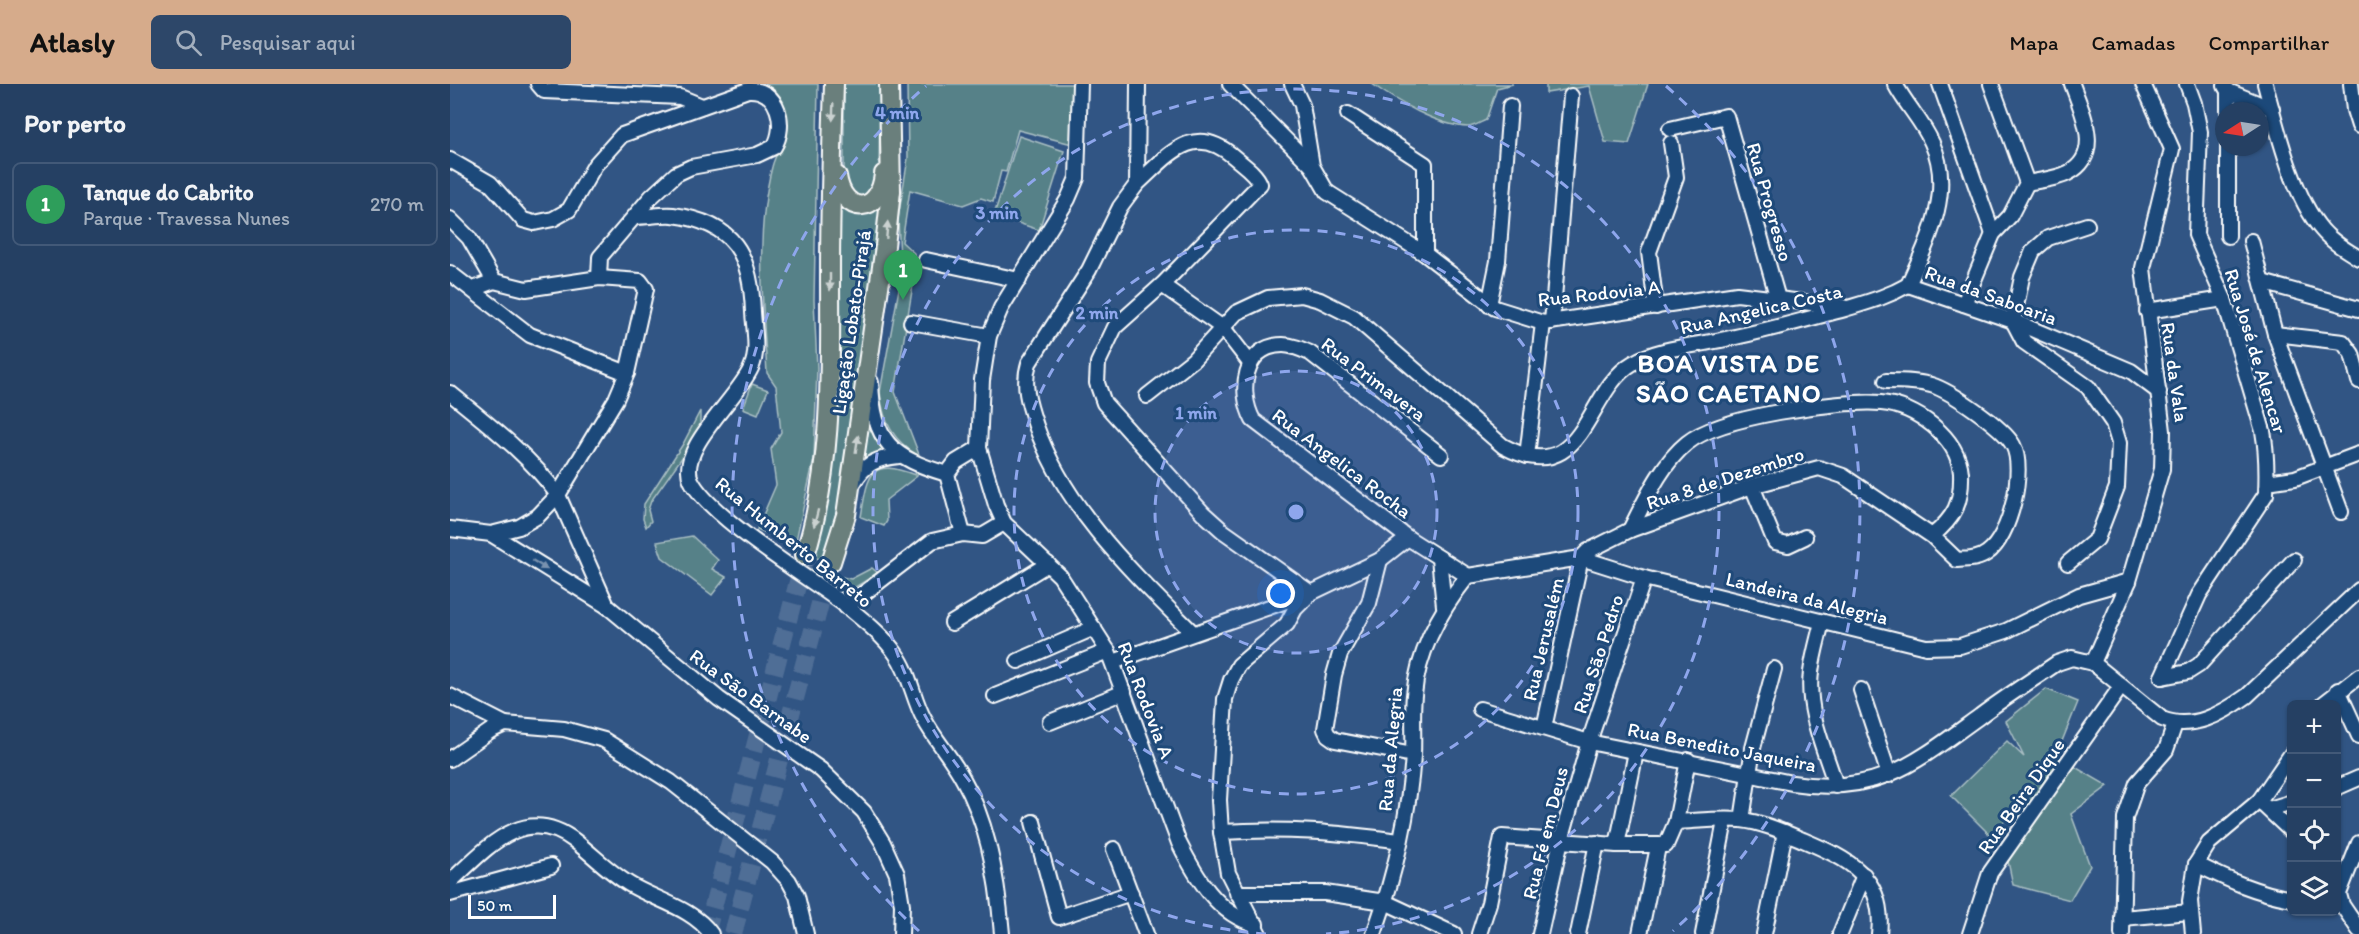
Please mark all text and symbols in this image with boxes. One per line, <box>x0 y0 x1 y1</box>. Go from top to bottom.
search box <box>151 15 571 69</box>
text: Atlasly <box>30 25 115 59</box>
icon: search <box>172 26 205 59</box>
text: Pesquisar aqui <box>220 29 356 56</box>
text: Mapa <box>2010 30 2058 55</box>
text: Camadas <box>2091 30 2175 55</box>
text: Compartilhar <box>2208 30 2329 55</box>
one-way arrow <box>828 102 837 121</box>
text: 4 min <box>875 102 920 124</box>
north arrow <box>2215 102 2269 156</box>
text: Por perto <box>24 107 126 139</box>
street label: Rua Progresso <box>1742 140 1798 264</box>
text: Tanque do Cabrito <box>83 179 254 206</box>
text: 1 <box>41 192 50 216</box>
text: 270 m <box>370 192 424 216</box>
text: 3 min <box>975 202 1019 224</box>
text: Parque · Travessa Nunes <box>83 206 290 230</box>
one-way arrow <box>882 220 892 239</box>
street label: Ligação Lobato-Pirajá <box>826 228 876 416</box>
pin: 1 <box>884 250 922 300</box>
street label: Rua da Saboaria <box>1922 260 2061 330</box>
street label: Rua José de Alencar <box>2219 266 2293 436</box>
one-way arrow <box>825 273 835 292</box>
street label: Rua Rodovia A <box>1536 275 1662 311</box>
street label: Rua Angelica Costa <box>1678 279 1845 339</box>
text: 2 min <box>1076 302 1119 324</box>
street label: Rua da Vala <box>2156 321 2194 423</box>
street label: Rua Primavera <box>1317 332 1432 427</box>
district label: BOA VISTA DE SÃO CAETANO <box>1636 347 1822 409</box>
text: 1 min <box>1175 402 1217 424</box>
street label: Rua Angelica Rocha <box>1268 403 1417 524</box>
one-way arrow <box>852 434 861 453</box>
street label: Rua 8 de Dezembro <box>1643 441 1807 515</box>
street label: Rua Humberto Barreto <box>711 471 877 613</box>
centre of rings <box>1286 502 1306 522</box>
one-way arrow <box>811 509 820 527</box>
one-way arrow <box>532 559 548 570</box>
street label: Landeira da Alegria <box>1723 566 1891 630</box>
street label: Rua Jerusalém <box>1517 575 1569 703</box>
your location <box>1266 579 1295 608</box>
street label: Rua São Pedro <box>1567 591 1629 717</box>
street label: Rua Rodovia A <box>1113 638 1179 762</box>
street label: Rua São Barnabe <box>685 643 817 749</box>
street label: Rua da Alegria <box>1373 685 1407 812</box>
map controls <box>2287 700 2341 916</box>
button: + <box>2287 700 2341 754</box>
street label: Rua Benedito Jaqueira <box>1626 717 1819 777</box>
street label: Rua Beira Dique <box>1972 733 2070 859</box>
button: − <box>2287 754 2341 808</box>
street label: Rua Fé em Deus <box>1517 764 1573 902</box>
button: locate <box>2287 808 2341 862</box>
button: layers <box>2287 862 2341 916</box>
scale bar <box>468 892 556 920</box>
text: 50 m <box>477 896 512 915</box>

